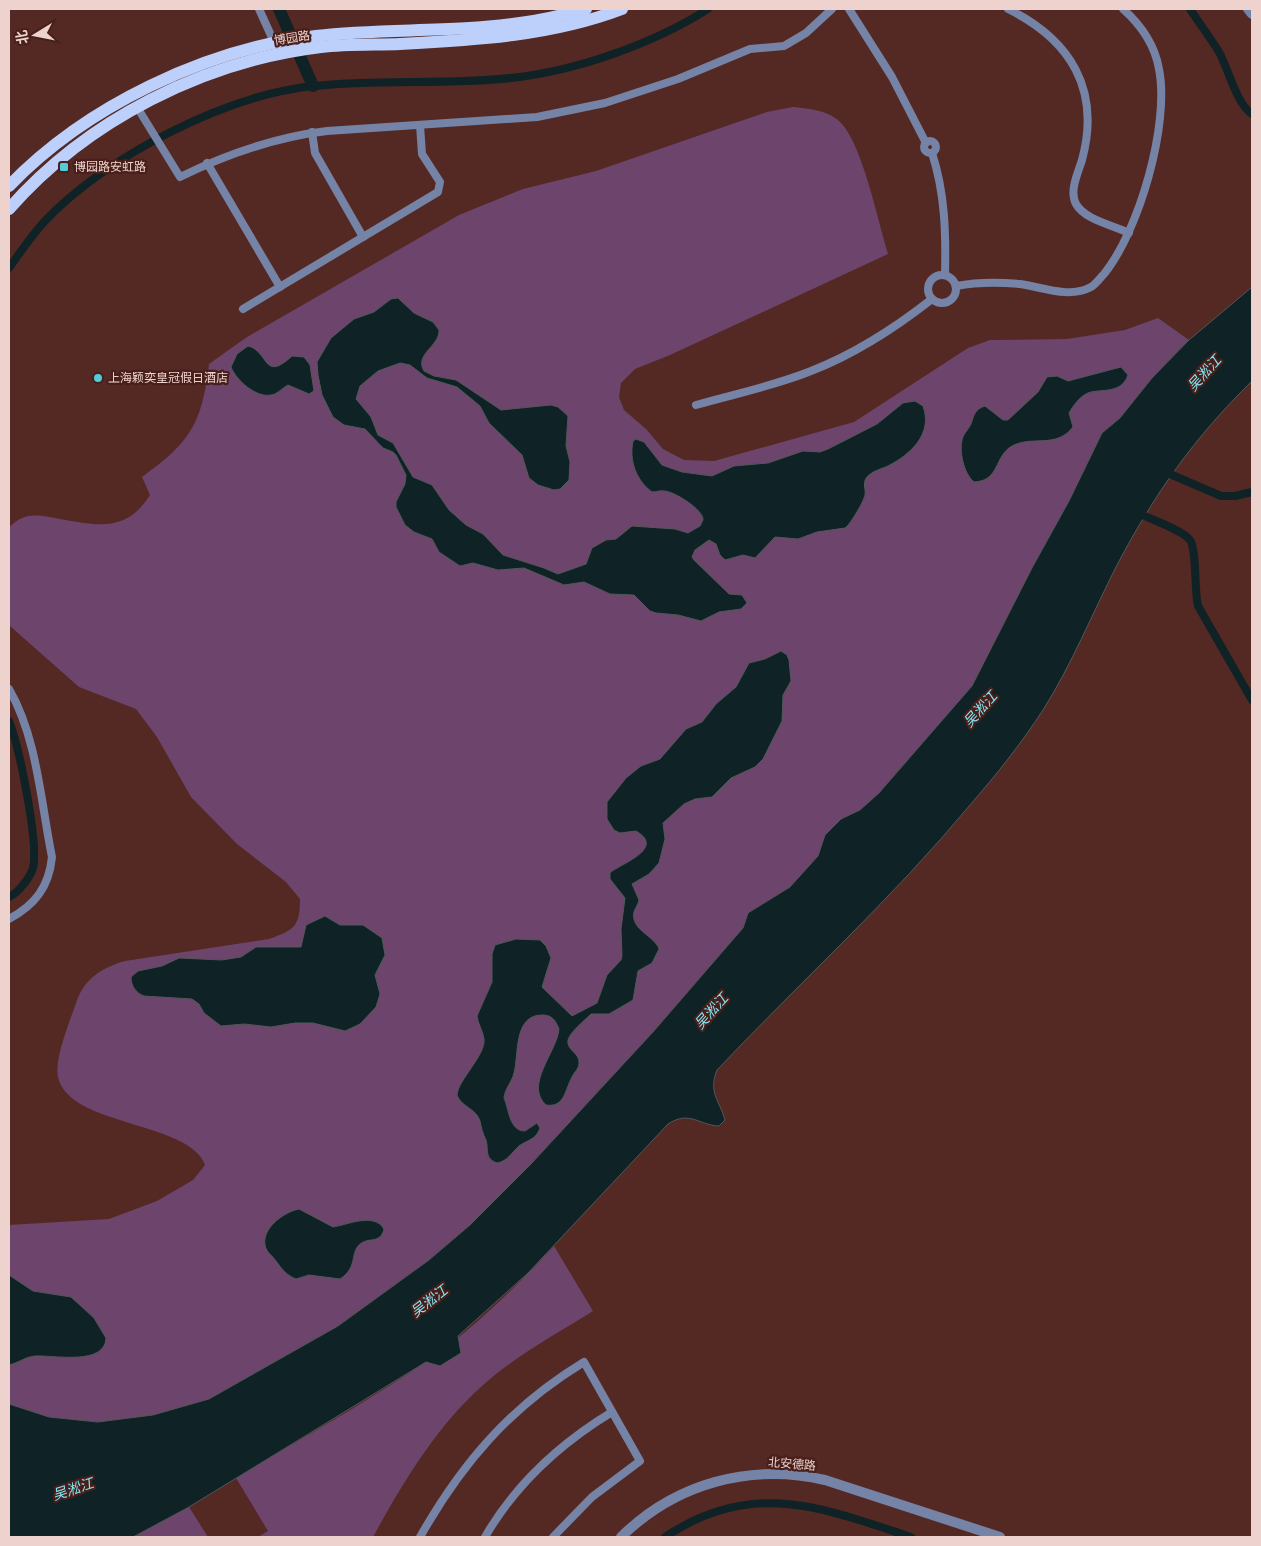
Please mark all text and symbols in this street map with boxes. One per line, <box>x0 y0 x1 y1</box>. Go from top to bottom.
north arrow <box>10 10 60 60</box>
street label: 博园路 <box>273 26 311 49</box>
text: 北 <box>11 29 32 46</box>
place label: 博园路安虹路 <box>74 158 146 175</box>
marker: 博园路安虹路 <box>58 161 70 173</box>
water label: 吴淞江 <box>1183 349 1226 395</box>
place label: 上海颖奕皇冠假日酒店 <box>108 369 228 386</box>
marker: 上海颖奕皇冠假日酒店 <box>92 372 104 384</box>
water label: 吴淞江 <box>959 685 1002 731</box>
water label: 吴淞江 <box>690 987 733 1033</box>
water label: 吴淞江 <box>406 1279 453 1321</box>
street label: 北安德路 <box>767 1453 817 1474</box>
water label: 吴淞江 <box>50 1472 98 1504</box>

